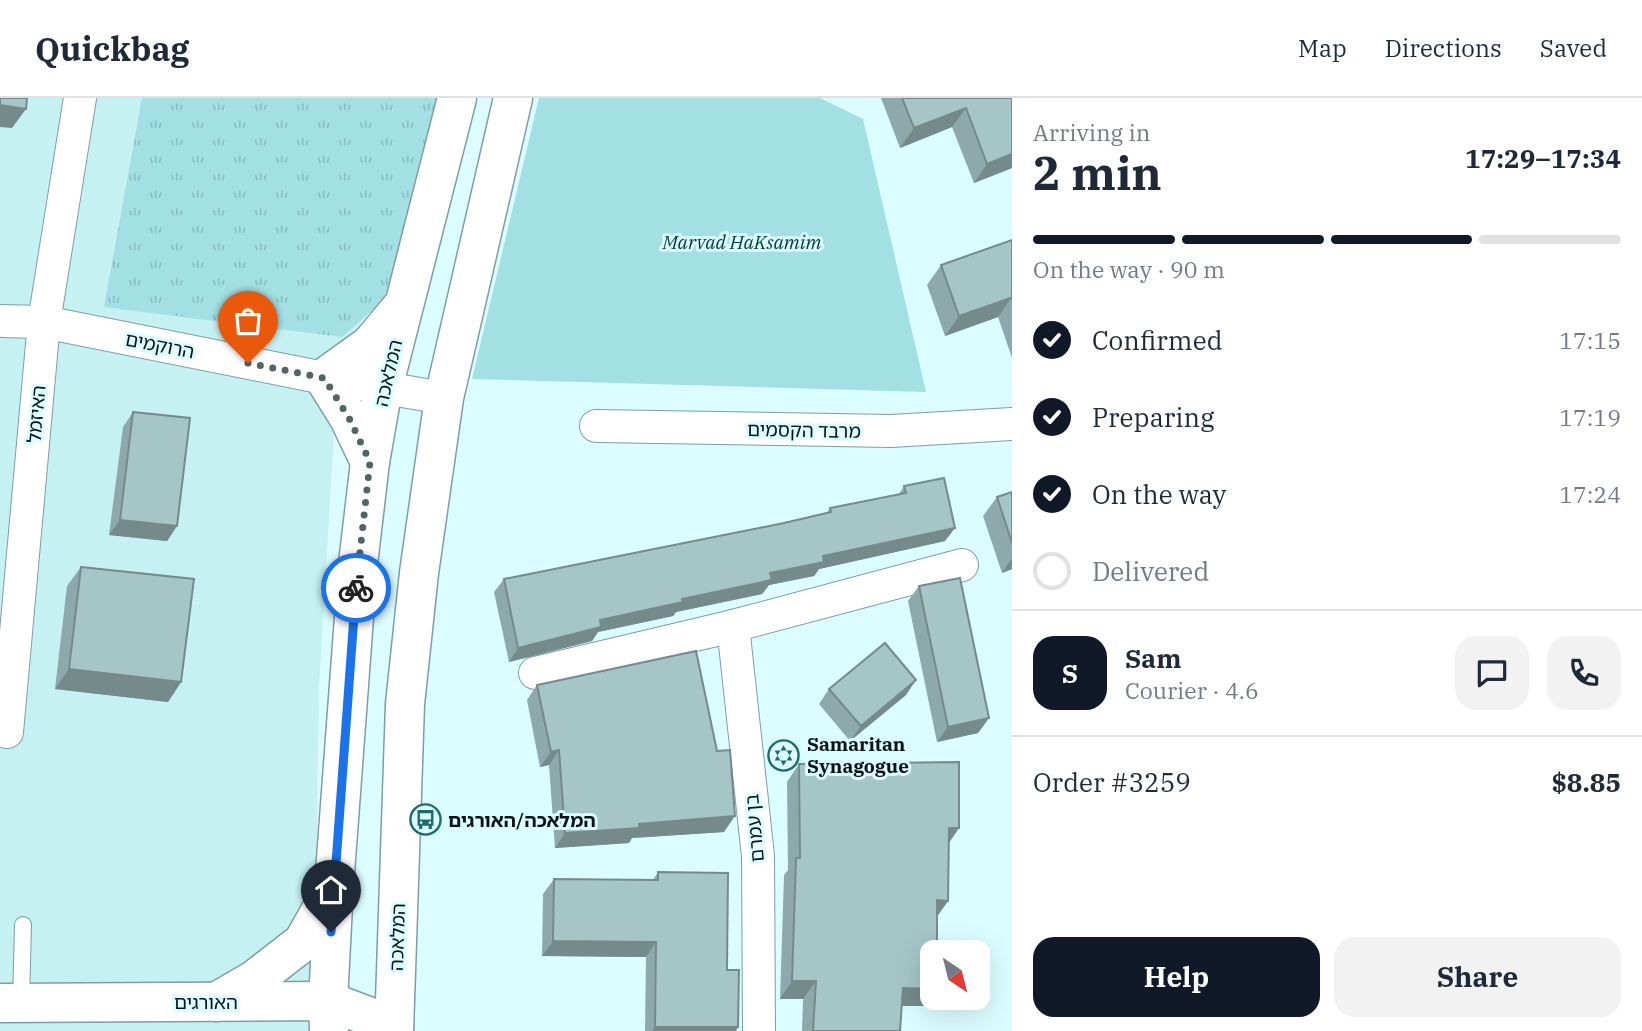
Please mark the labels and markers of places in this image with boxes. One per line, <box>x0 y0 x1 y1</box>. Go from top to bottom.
pin <box>218 291 278 363</box>
place label: Samaritan Synagogue <box>807 732 909 778</box>
synagogue icon: Samaritan Synagogue <box>767 738 801 772</box>
bus stop icon: המלאכה/האורגים <box>408 803 442 837</box>
place label: המלאכה/האורגים <box>448 808 596 832</box>
pin <box>301 860 361 932</box>

